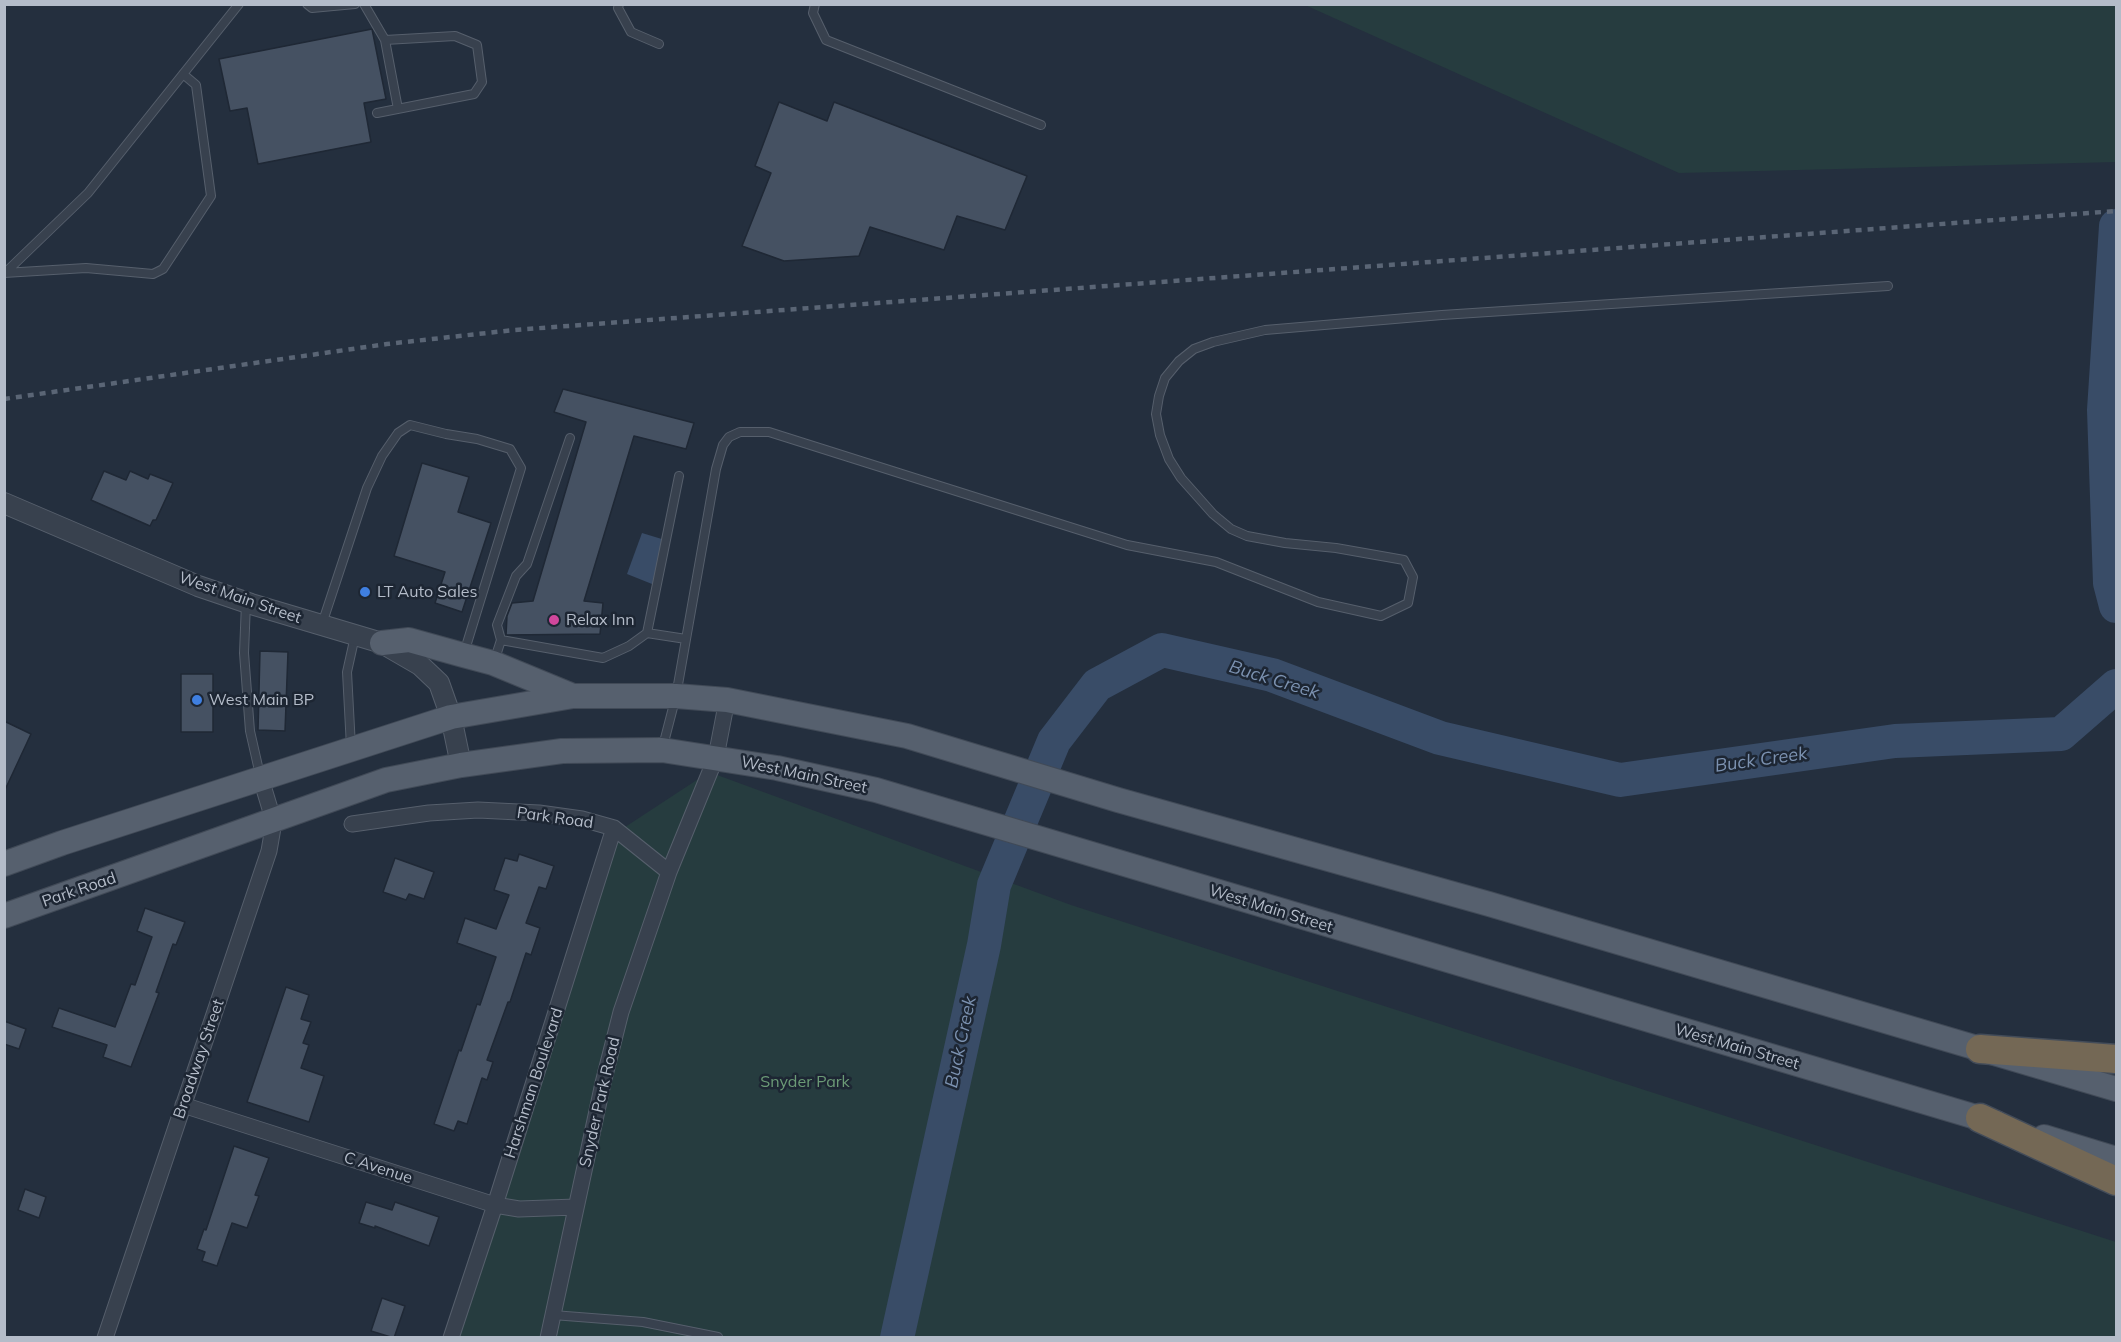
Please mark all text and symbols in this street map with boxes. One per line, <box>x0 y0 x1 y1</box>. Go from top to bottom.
street label: West Main Street <box>176 568 304 628</box>
place label: LT Auto Sales <box>377 582 477 602</box>
marker: LT Auto Sales <box>358 585 372 599</box>
place label: Relax Inn <box>566 610 635 630</box>
marker: Relax Inn <box>547 613 561 627</box>
water label: Buck Creek <box>1226 656 1322 704</box>
place label: West Main BP <box>209 690 314 710</box>
marker: West Main BP <box>190 693 204 707</box>
water label: Buck Creek <box>1713 743 1809 777</box>
street label: West Main Street <box>739 752 869 798</box>
street label: Park Road <box>515 803 595 833</box>
street label: Park Road <box>39 868 119 912</box>
street label: West Main Street <box>1207 881 1335 937</box>
water label: Buck Creek <box>941 994 981 1090</box>
street label: Broadway Street <box>170 997 228 1121</box>
street label: Harshman Boulevard <box>501 1005 567 1161</box>
street label: West Main Street <box>1673 1020 1801 1074</box>
street label: Snyder Park Road <box>576 1035 624 1169</box>
park label: Snyder Park <box>760 1072 850 1092</box>
street label: C Avenue <box>341 1148 415 1188</box>

